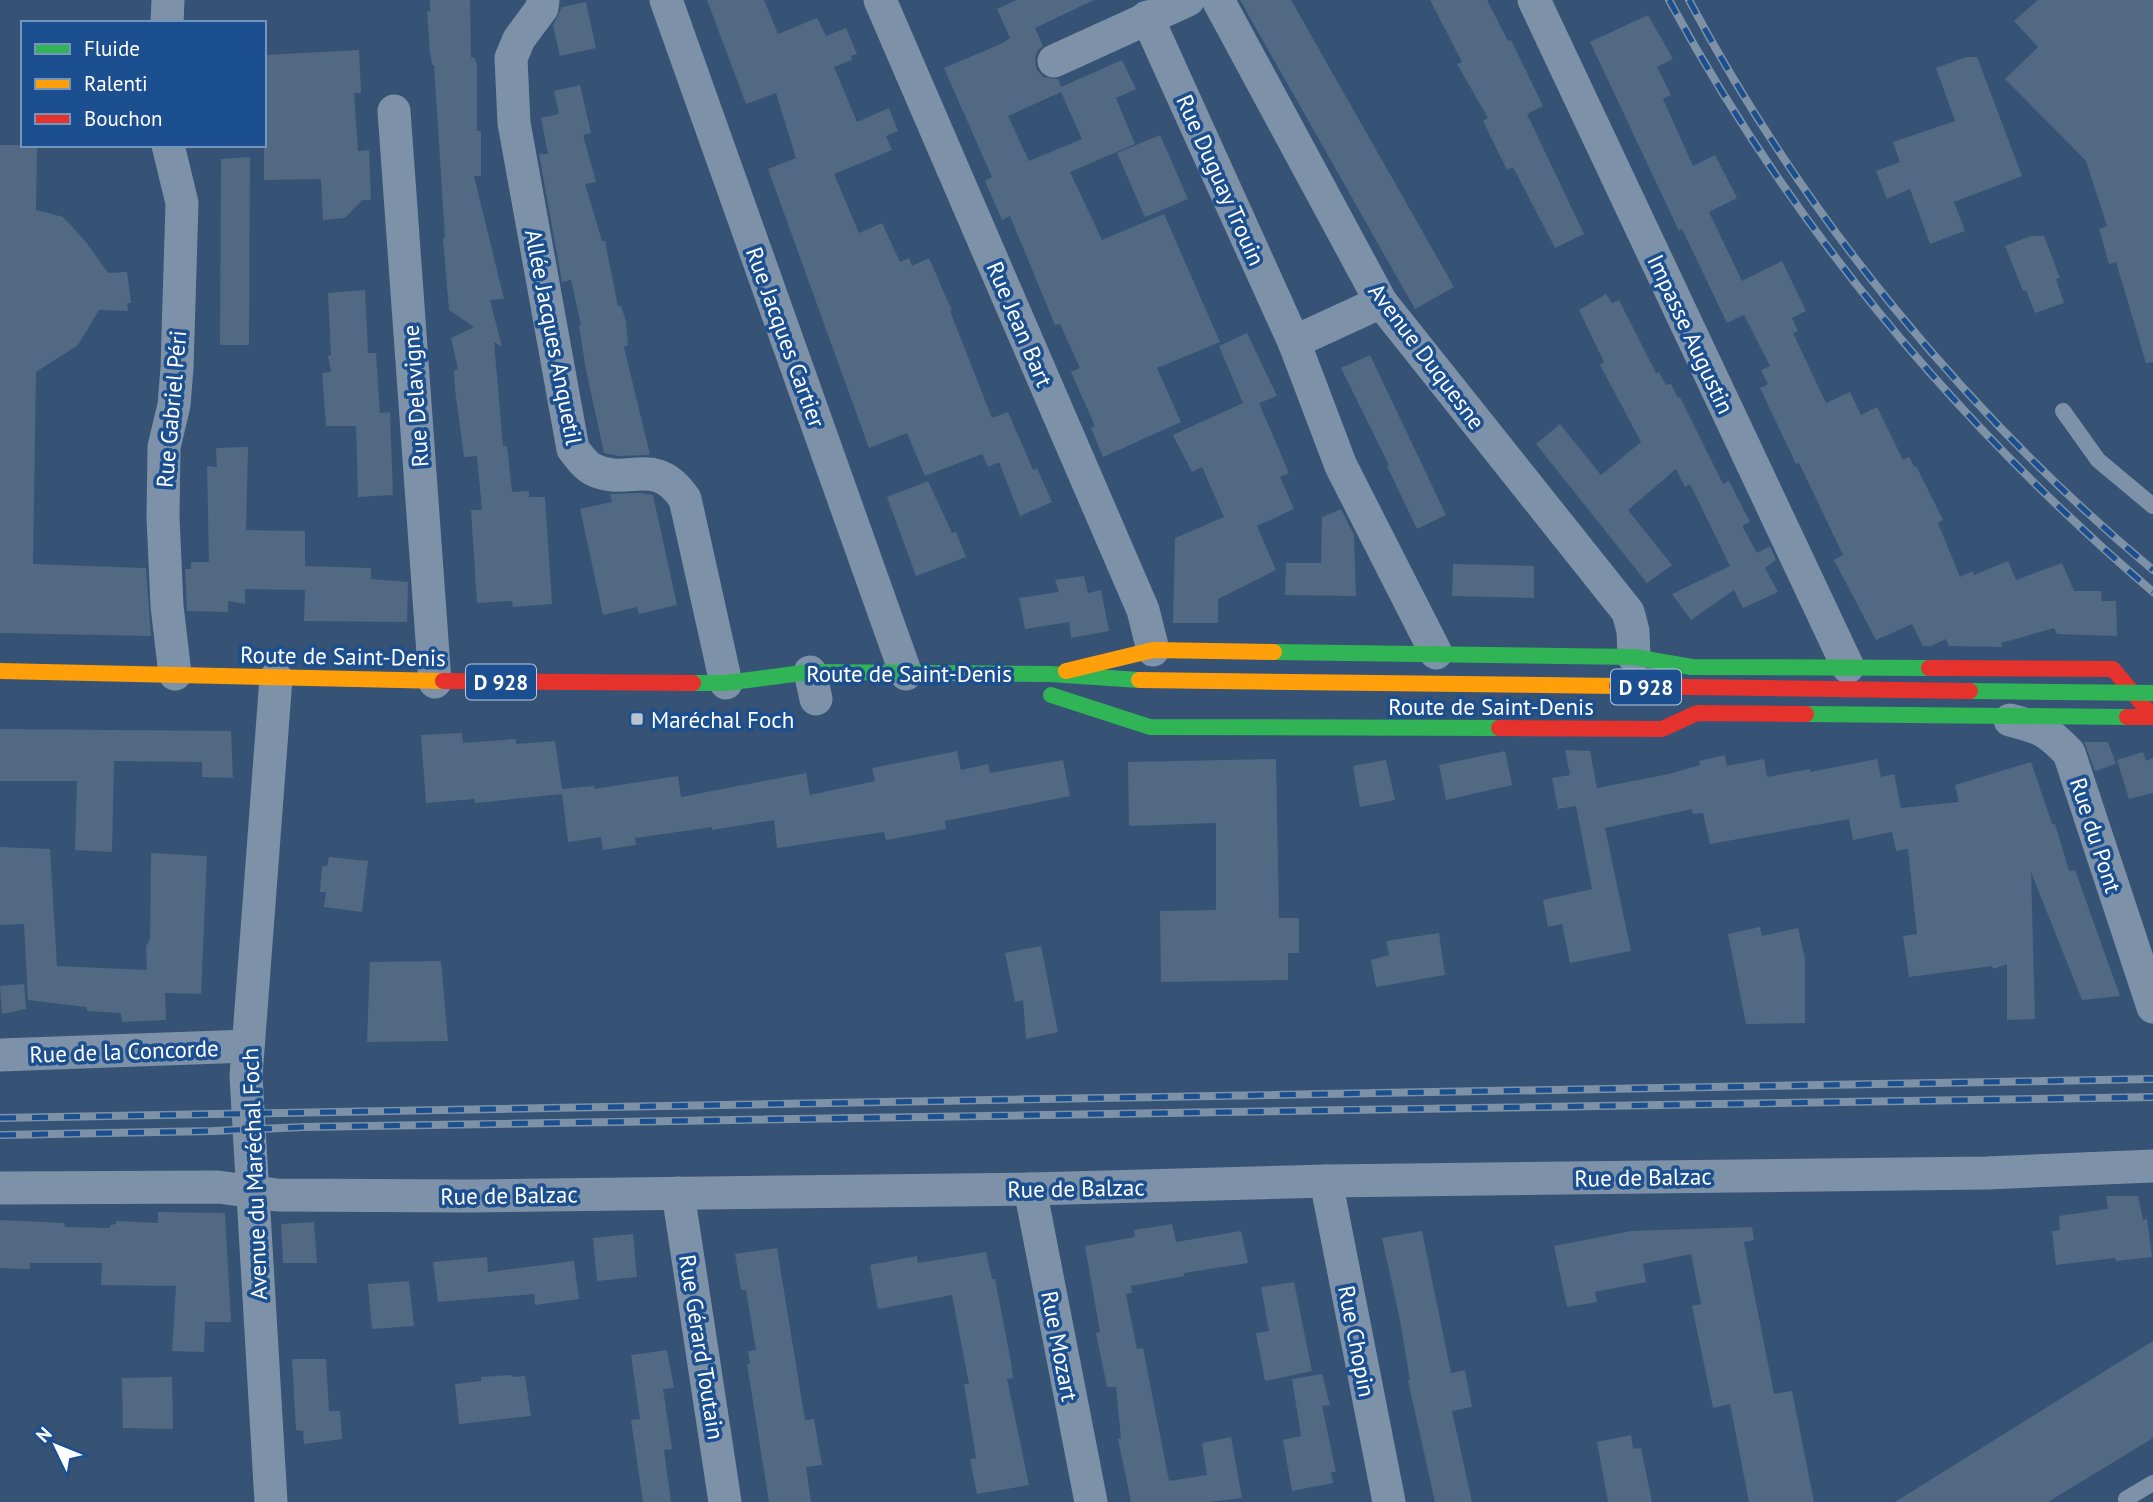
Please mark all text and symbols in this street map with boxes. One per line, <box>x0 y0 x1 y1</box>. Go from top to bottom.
legend <box>21 21 266 147</box>
text: Fluide <box>84 35 140 62</box>
text: Ralenti <box>84 70 148 97</box>
street label: Rue Duguay Trouin <box>1170 90 1272 270</box>
text: Bouchon <box>84 105 163 132</box>
street label: Allée Jacques Anquetil <box>519 227 589 447</box>
street label: Rue Jacques Cartier <box>740 243 832 431</box>
street label: Impasse Augustin <box>1641 250 1741 418</box>
street label: Rue Jean Bart <box>981 257 1059 391</box>
street label: Avenue Duquesne <box>1363 277 1491 435</box>
street label: Rue Delavigne <box>396 324 434 468</box>
street label: Rue Gabriel Péri <box>150 329 192 489</box>
street label: Route de Saint-Denis <box>240 640 446 672</box>
street label: Route de Saint-Denis <box>806 659 1012 688</box>
road number: D 928 <box>466 664 536 700</box>
road number: D 928 <box>1611 670 1681 704</box>
street label: Route de Saint-Denis <box>1388 692 1594 721</box>
place label: Maréchal Foch <box>651 705 794 734</box>
marker: Maréchal Foch <box>629 711 645 727</box>
street label: Rue du Pont <box>2064 774 2128 896</box>
street label: Rue de la Concorde <box>29 1033 219 1069</box>
street label: Avenue du Maréchal Foch <box>235 1048 273 1300</box>
street label: Rue de Balzac <box>1574 1161 1712 1193</box>
street label: Rue de Balzac <box>1007 1172 1145 1204</box>
street label: Rue de Balzac <box>440 1179 578 1211</box>
street label: Rue Gérard Toutain <box>673 1252 731 1442</box>
street label: Rue Chopin <box>1332 1283 1382 1399</box>
street label: Rue Mozart <box>1035 1288 1085 1404</box>
north arrow <box>21 1411 91 1481</box>
text: N <box>31 1422 57 1447</box>

